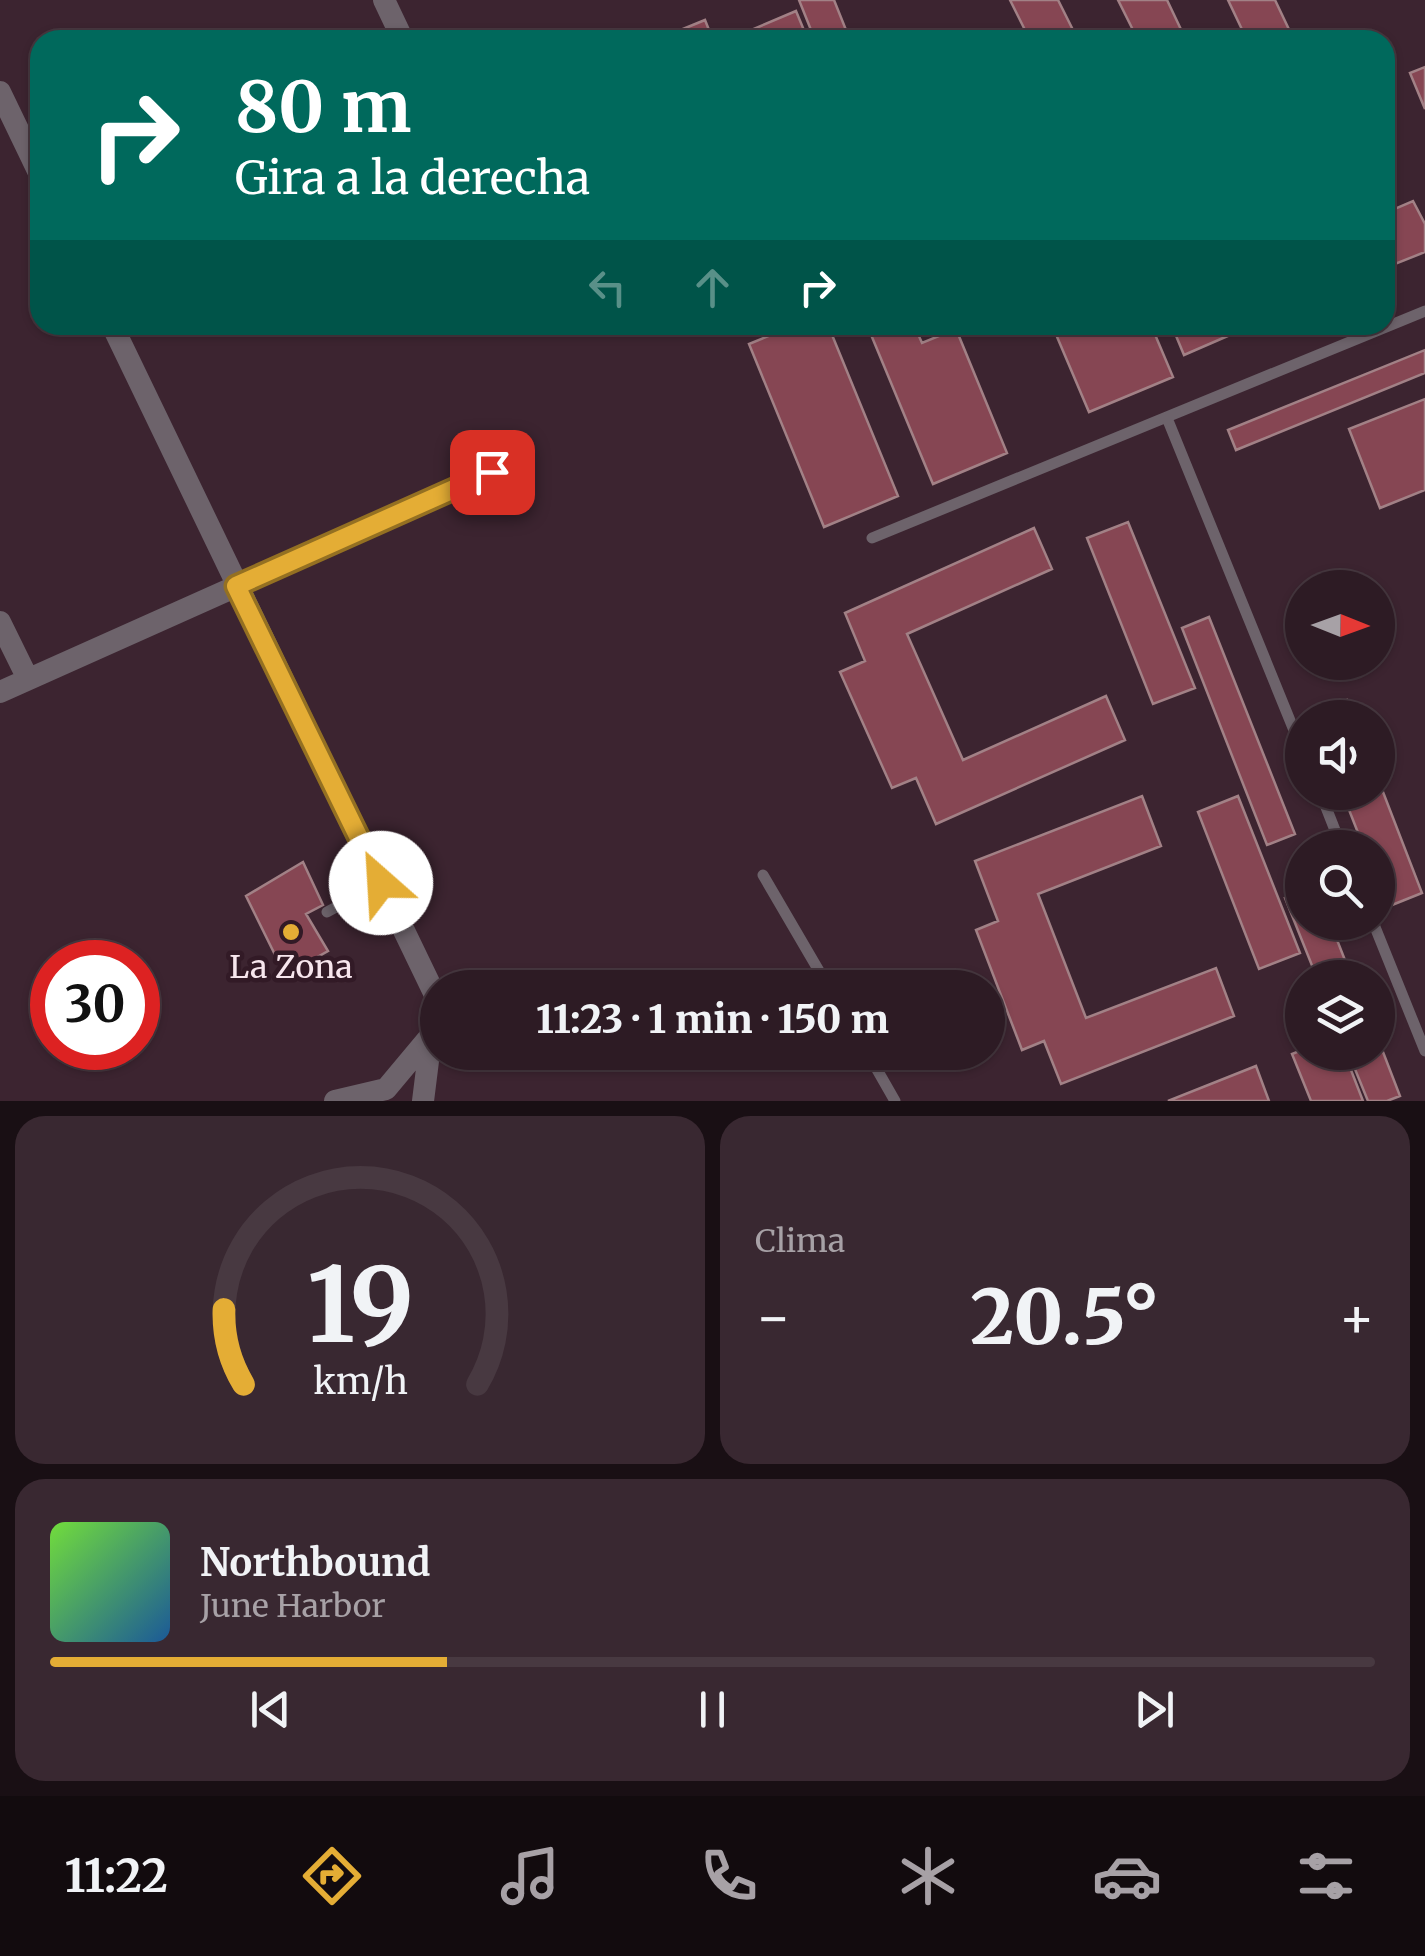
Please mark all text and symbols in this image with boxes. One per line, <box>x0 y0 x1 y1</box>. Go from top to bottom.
text: 80 m <box>235 63 411 151</box>
icon: right <box>70 70 200 200</box>
text: Gira a la derecha <box>235 150 590 206</box>
icon: left <box>580 260 635 315</box>
icon: ahead <box>685 260 740 315</box>
icon: right <box>790 260 845 315</box>
pin <box>450 430 535 515</box>
icon: arrive <box>465 445 520 500</box>
north arrow <box>1285 570 1395 680</box>
map controls <box>1285 570 1395 1070</box>
button: sound <box>1285 700 1395 810</box>
button: search <box>1285 830 1395 940</box>
position arrow <box>329 831 433 935</box>
marker: La Zona <box>280 921 302 943</box>
speed limit sign: 30 <box>30 940 160 1070</box>
place label: La Zona <box>229 947 353 987</box>
button: layers <box>1285 960 1395 1070</box>
text: 11:23 · 1 min · 150 m <box>536 996 889 1043</box>
text: Clima <box>755 1221 845 1261</box>
text: 19 <box>306 1240 414 1370</box>
text: 20.5° <box>970 1270 1160 1364</box>
text: − <box>755 1283 792 1352</box>
text: + <box>1338 1283 1375 1352</box>
text: km/h <box>313 1359 407 1404</box>
text: Northbound <box>200 1539 430 1586</box>
text: June Harbor <box>200 1586 386 1626</box>
icon: previous <box>243 1682 298 1737</box>
icon: pause <box>685 1682 740 1737</box>
icon: next <box>1127 1682 1182 1737</box>
icon: directions <box>297 1841 367 1911</box>
icon: music <box>495 1841 565 1911</box>
icon: phone <box>694 1841 764 1911</box>
icon: climate <box>893 1841 963 1911</box>
icon: car <box>1092 1841 1162 1911</box>
icon: filters <box>1291 1841 1361 1911</box>
text: 11:22 <box>64 1848 168 1904</box>

